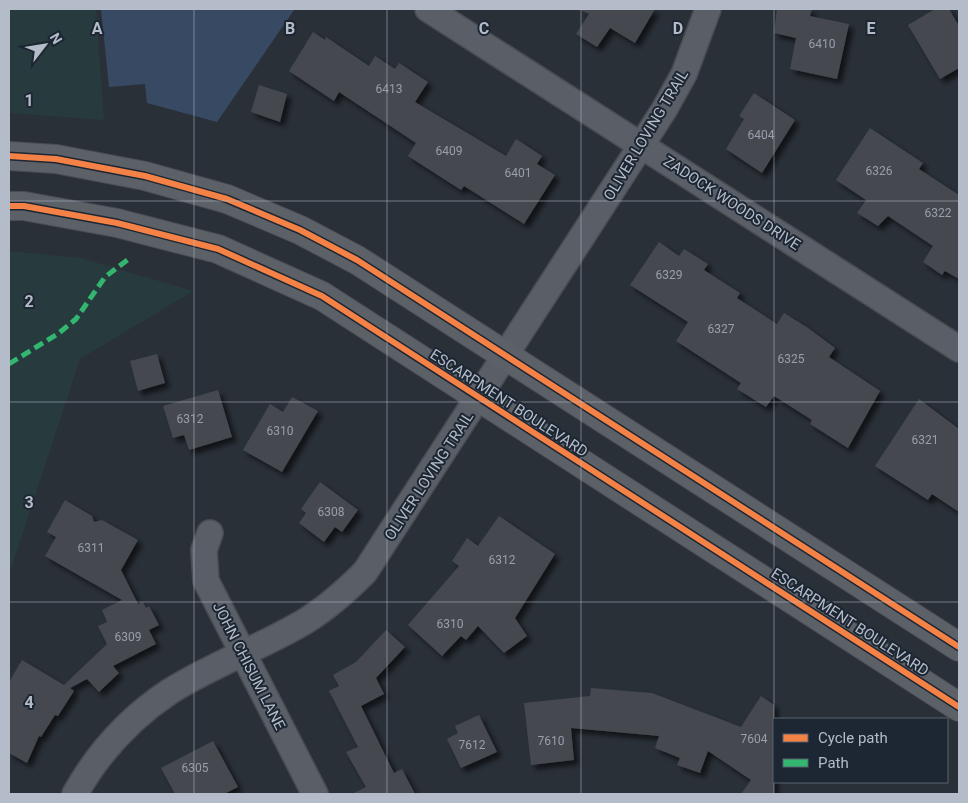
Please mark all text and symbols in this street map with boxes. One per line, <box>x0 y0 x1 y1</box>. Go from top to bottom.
text: A <box>92 19 103 38</box>
text: B <box>285 19 295 38</box>
text: C <box>479 19 489 38</box>
text: D <box>673 19 683 38</box>
text: E <box>867 19 876 38</box>
north arrow <box>20 20 70 70</box>
text: N <box>47 30 66 47</box>
house number: 6410 <box>809 37 836 51</box>
street label: OLIVER LOVING TRAIL <box>600 66 692 204</box>
house number: 6413 <box>376 82 402 96</box>
text: 1 <box>24 91 34 110</box>
house number: 6404 <box>748 128 775 142</box>
house number: 6409 <box>436 144 462 158</box>
street label: ZADOCK WOODS DRIVE <box>660 152 804 254</box>
house number: 6326 <box>866 164 893 178</box>
house number: 6401 <box>505 166 531 180</box>
house number: 6322 <box>925 206 952 220</box>
house number: 6329 <box>656 268 682 282</box>
text: 2 <box>24 292 34 311</box>
house number: 6327 <box>708 322 735 336</box>
street label: ESCARPMENT BOULEVARD <box>427 345 591 461</box>
house number: 6325 <box>778 352 805 366</box>
street label: OLIVER LOVING TRAIL <box>381 408 477 544</box>
house number: 6312 <box>177 412 204 426</box>
house number: 6310 <box>267 424 294 438</box>
house number: 6321 <box>912 433 938 447</box>
text: 3 <box>24 493 34 512</box>
house number: 6308 <box>318 505 345 519</box>
house number: 6311 <box>78 541 104 555</box>
house number: 6312 <box>489 553 516 567</box>
street label: ESCARPMENT BOULEVARD <box>768 564 932 680</box>
street label: JOHN CHISUM LANE <box>209 599 289 733</box>
house number: 6310 <box>437 617 464 631</box>
house number: 6309 <box>115 630 141 644</box>
text: 4 <box>24 693 34 712</box>
legend <box>773 718 948 783</box>
text: Cycle path <box>818 729 888 747</box>
house number: 7604 <box>741 732 768 746</box>
house number: 7610 <box>538 734 565 748</box>
house number: 7612 <box>459 738 486 752</box>
text: Path <box>818 754 849 772</box>
house number: 6305 <box>182 761 209 775</box>

